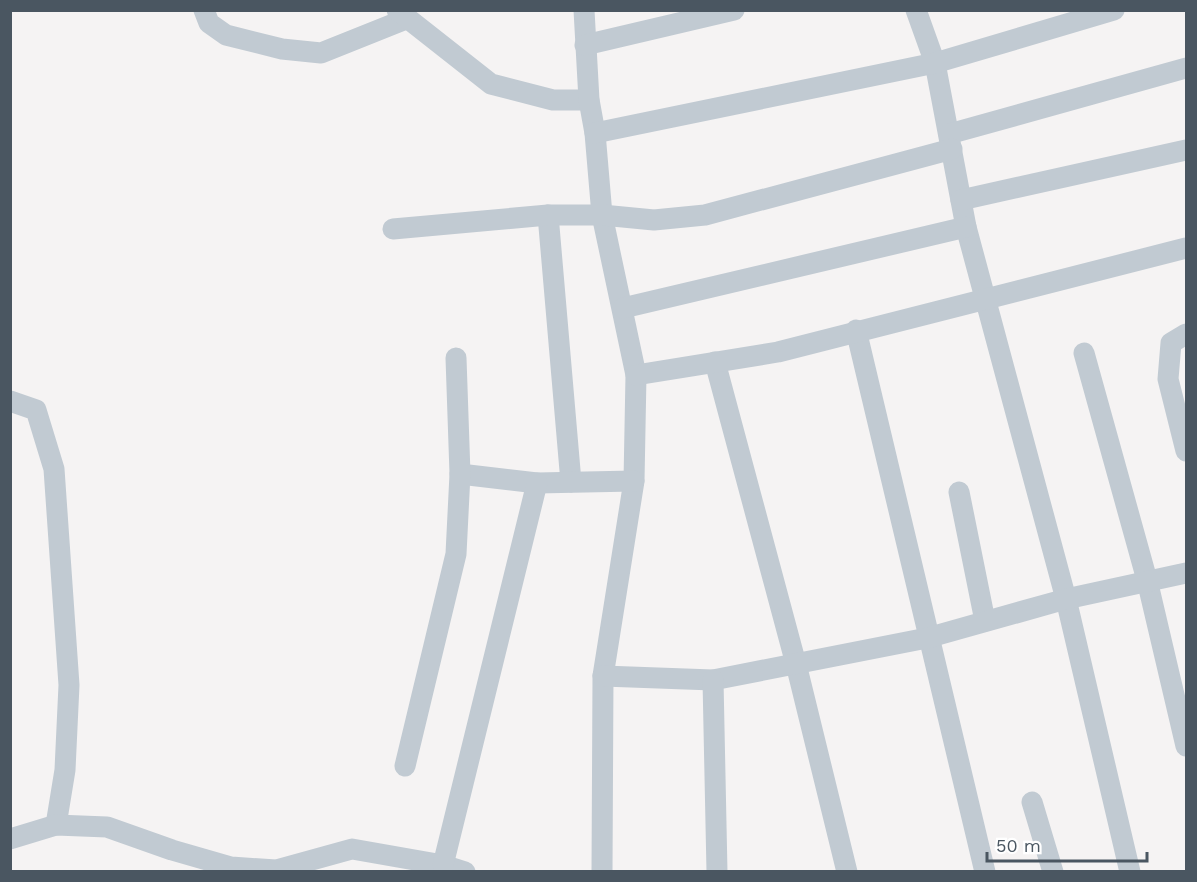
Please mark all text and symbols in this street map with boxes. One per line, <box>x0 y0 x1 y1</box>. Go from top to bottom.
scale bar <box>987 825 1148 863</box>
text: 50 m <box>996 835 1041 856</box>

